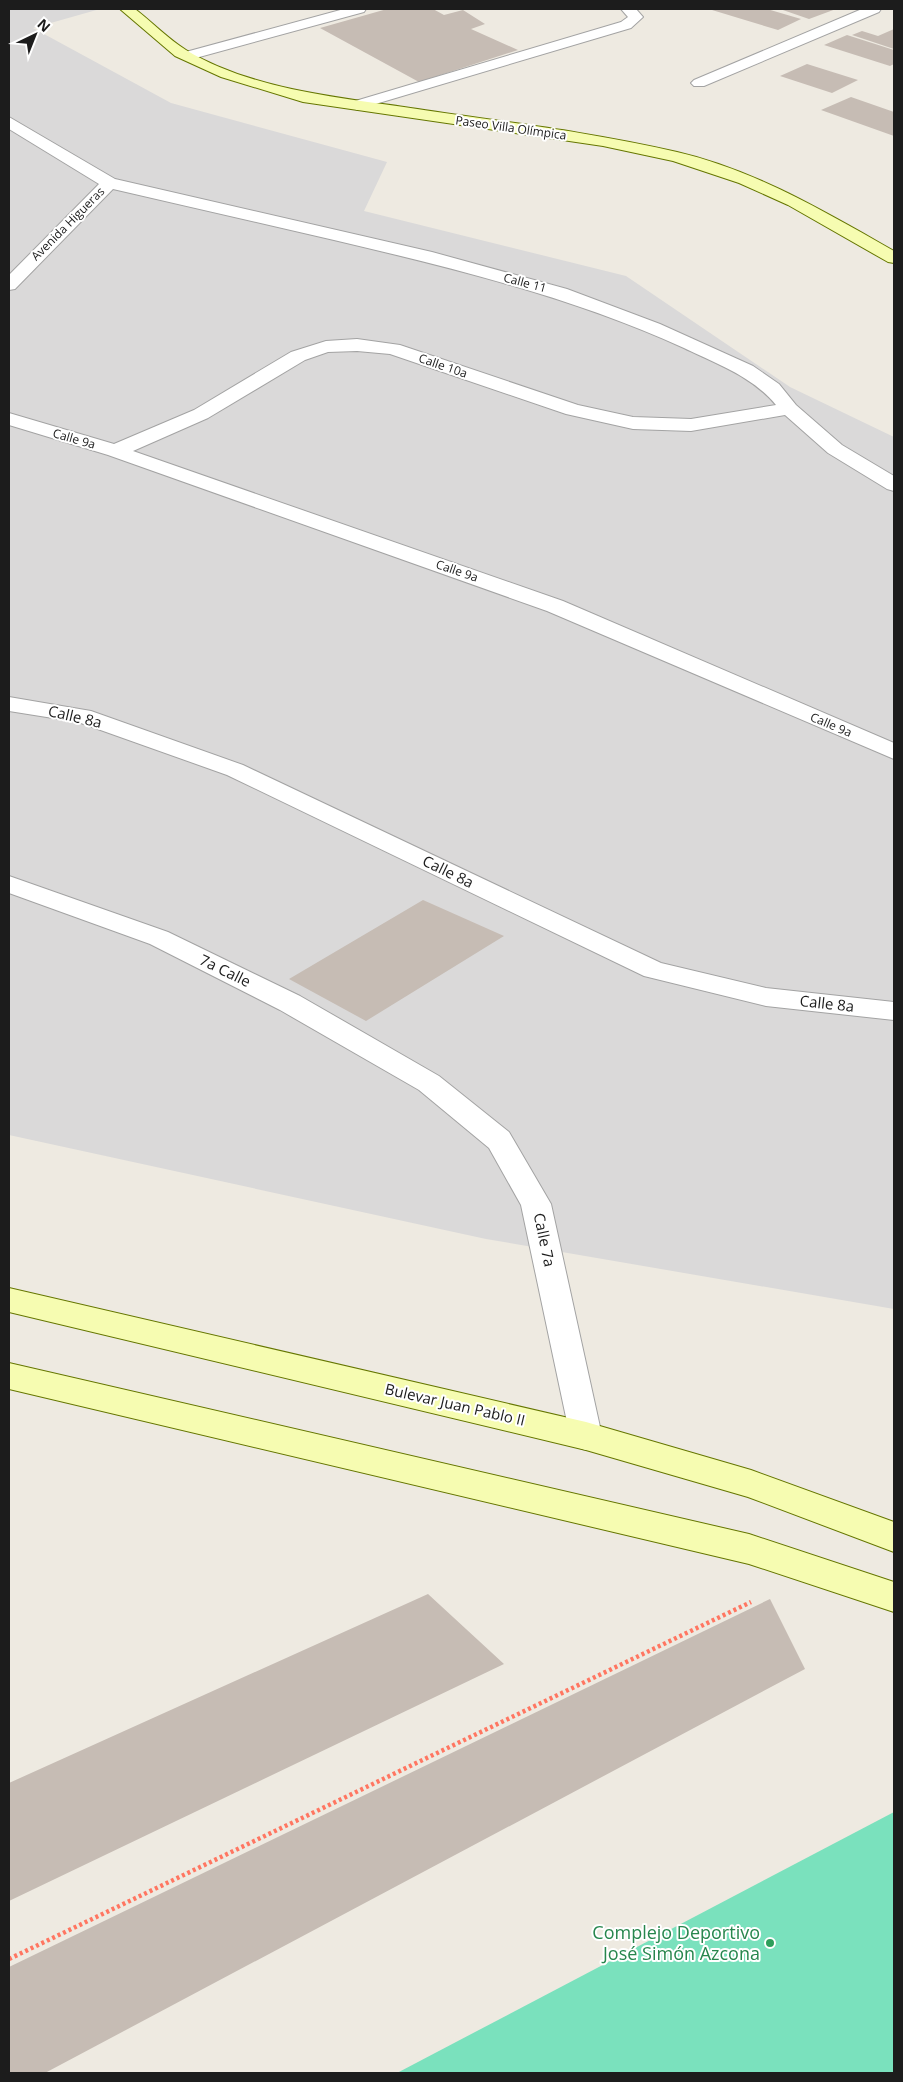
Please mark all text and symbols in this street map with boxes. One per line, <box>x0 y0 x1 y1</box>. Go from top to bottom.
north arrow <box>10 10 60 60</box>
text: N <box>34 14 55 36</box>
street label: Paseo Villa Olímpica <box>454 111 568 144</box>
street label: Avenida Higueras <box>27 183 108 264</box>
street label: Calle 11 <box>502 269 549 296</box>
street label: Calle 10a <box>417 349 470 382</box>
street label: Calle 9a <box>51 424 97 453</box>
street label: Calle 9a <box>434 555 481 586</box>
street label: Calle 8a <box>46 700 104 732</box>
street label: Calle 9a <box>808 708 855 741</box>
street label: Calle 8a <box>420 850 477 892</box>
street label: 7a Calle <box>197 949 254 991</box>
street label: Calle 8a <box>799 990 855 1016</box>
street label: Calle 7a <box>530 1211 560 1269</box>
street label: Bulevar Juan Pablo II <box>383 1378 527 1430</box>
place label: Complejo Deportivo José Simón Azcona <box>592 1920 760 1965</box>
marker: Complejo Deportivo José Simón Azcona <box>764 1937 776 1949</box>

